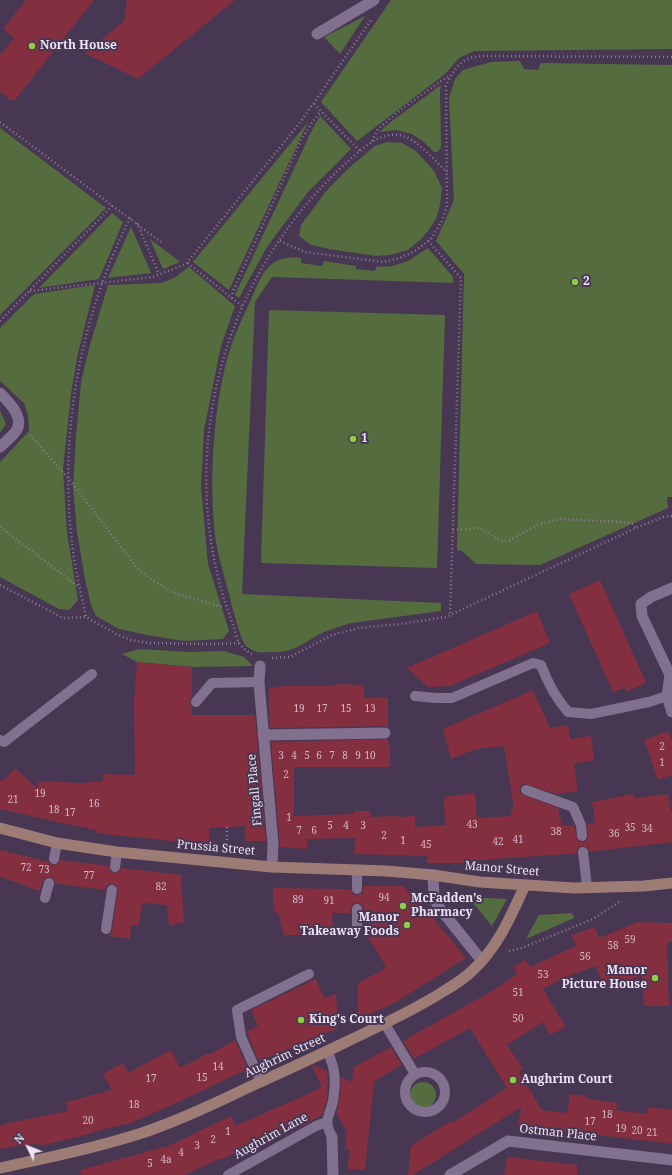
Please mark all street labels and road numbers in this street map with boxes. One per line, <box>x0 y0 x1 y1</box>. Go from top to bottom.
street label: Fingall Place <box>245 753 265 827</box>
street label: Prussia Street <box>176 837 256 859</box>
street label: Manor Street <box>464 859 540 879</box>
street label: Aughrim Street <box>242 1031 328 1081</box>
street label: Aughrim Lane <box>232 1110 310 1162</box>
street label: Ostman Place <box>519 1122 597 1144</box>

